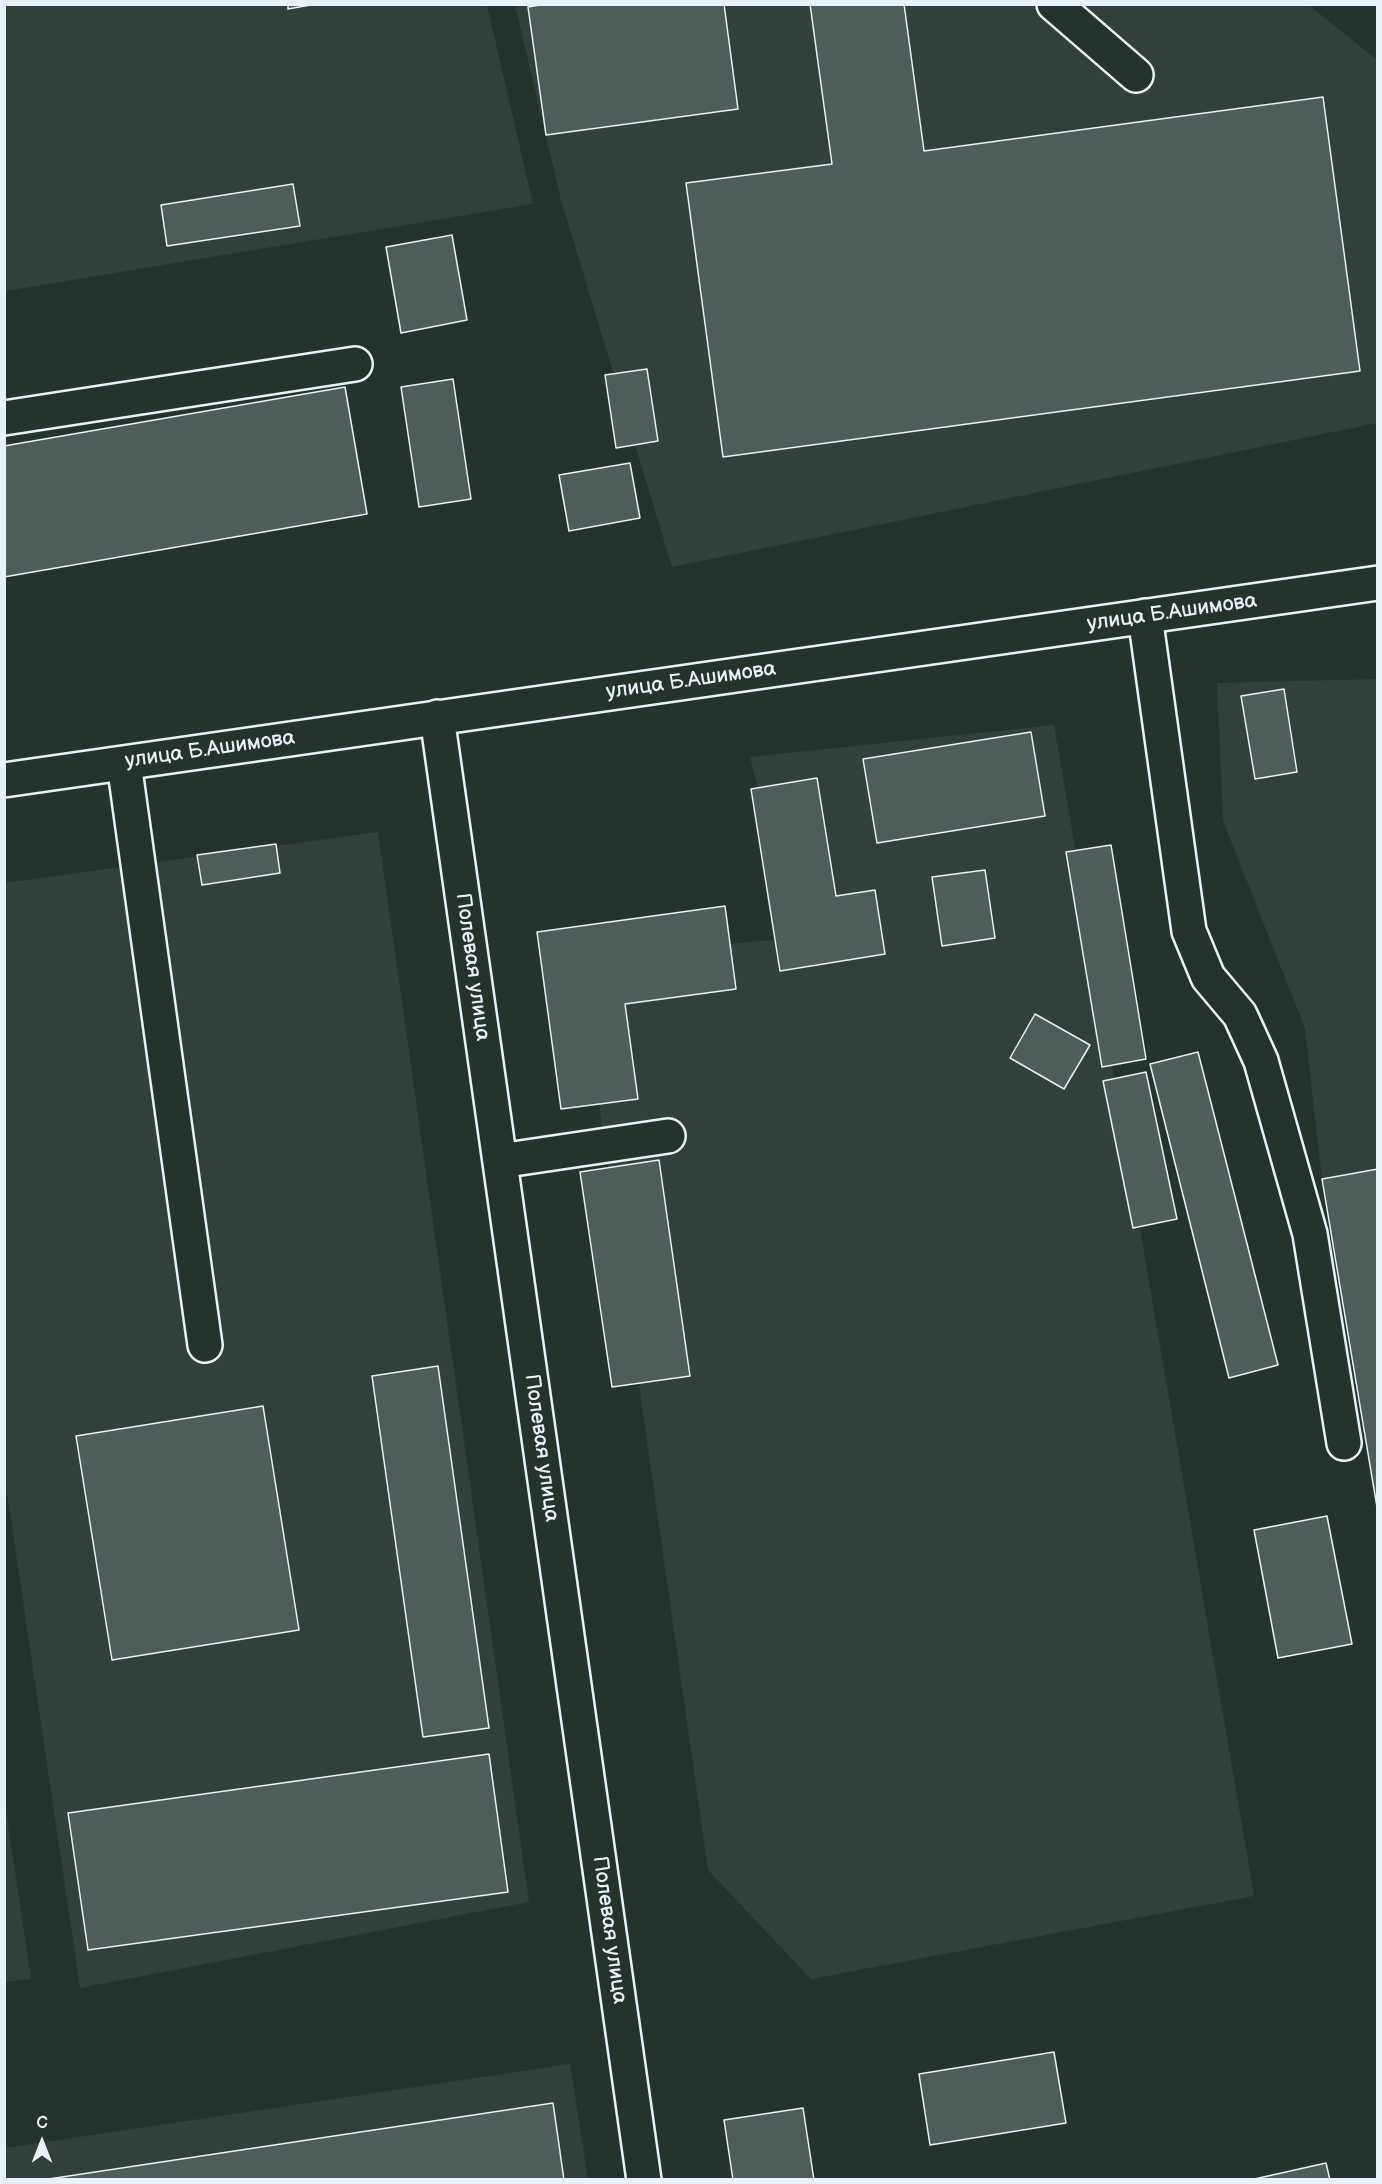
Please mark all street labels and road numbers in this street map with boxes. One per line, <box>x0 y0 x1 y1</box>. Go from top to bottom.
street label: улица Б.Ашимова <box>1085 589 1259 637</box>
street label: улица Б.Ашимова <box>604 657 778 705</box>
street label: улица Б.Ашимова <box>123 726 297 774</box>
street label: Полевая улица <box>449 892 495 1042</box>
street label: Полевая улица <box>518 1373 564 1523</box>
street label: Полевая улица <box>586 1855 632 2005</box>

